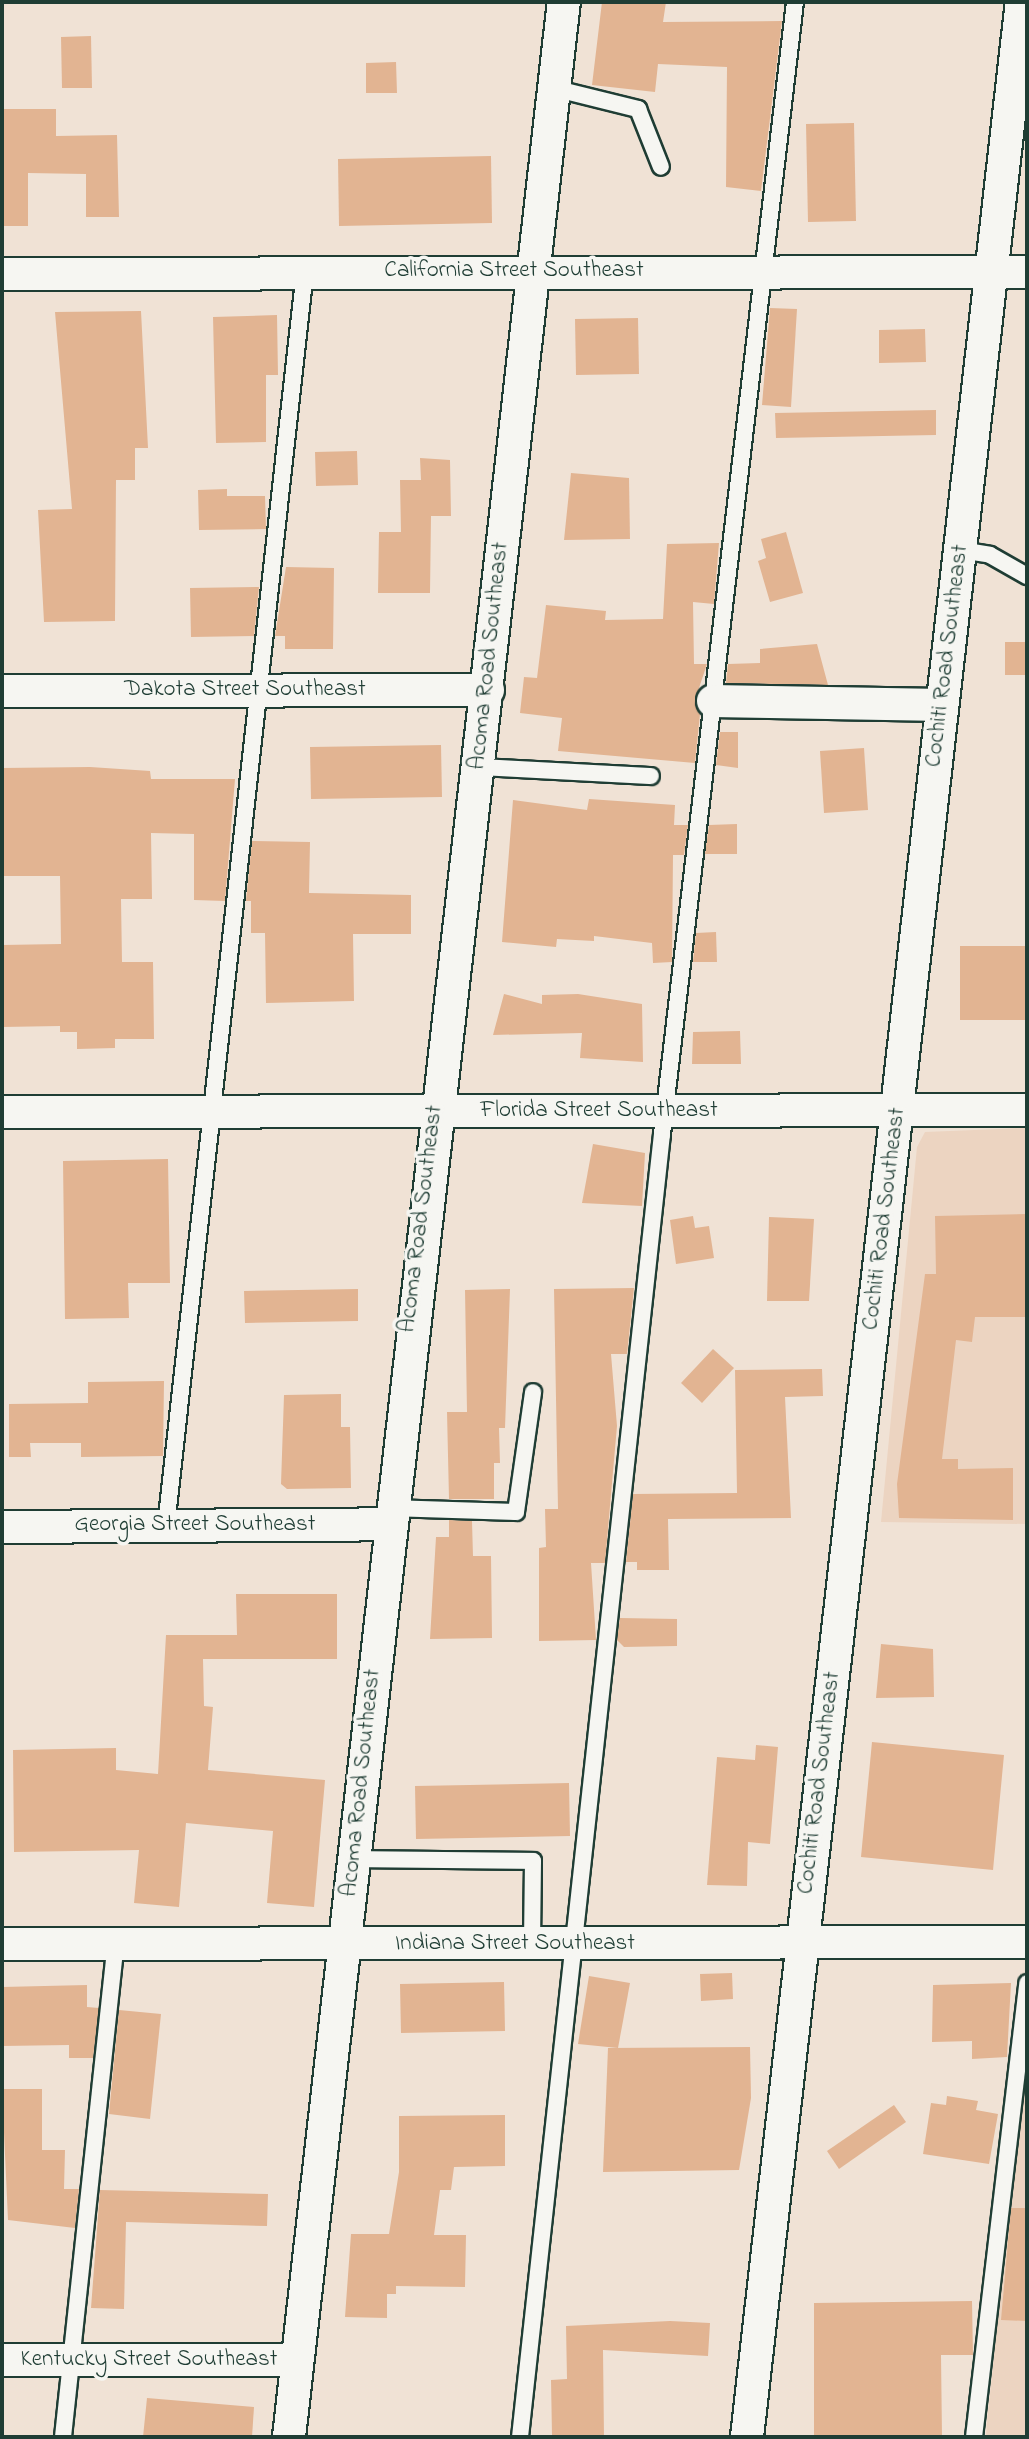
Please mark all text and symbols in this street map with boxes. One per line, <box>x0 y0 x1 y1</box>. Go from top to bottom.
street label: California Street Southeast <box>384 257 644 285</box>
street label: Acoma Road Southeast <box>464 541 516 771</box>
street label: Cochiti Road Southeast <box>921 543 975 769</box>
street label: Dakota Street Southeast <box>124 676 366 704</box>
street label: Florida Street Southeast <box>480 1097 718 1125</box>
street label: Acoma Road Southeast <box>394 1104 450 1334</box>
street label: Cochiti Road Southeast <box>858 1106 912 1332</box>
street label: Georgia Street Southeast <box>75 1511 315 1539</box>
street label: Acoma Road Southeast <box>336 1668 388 1898</box>
street label: Cochiti Road Southeast <box>793 1670 847 1896</box>
street label: Indiana Street Southeast <box>395 1930 635 1958</box>
street label: Kentucky Street Southeast <box>21 2346 277 2374</box>

